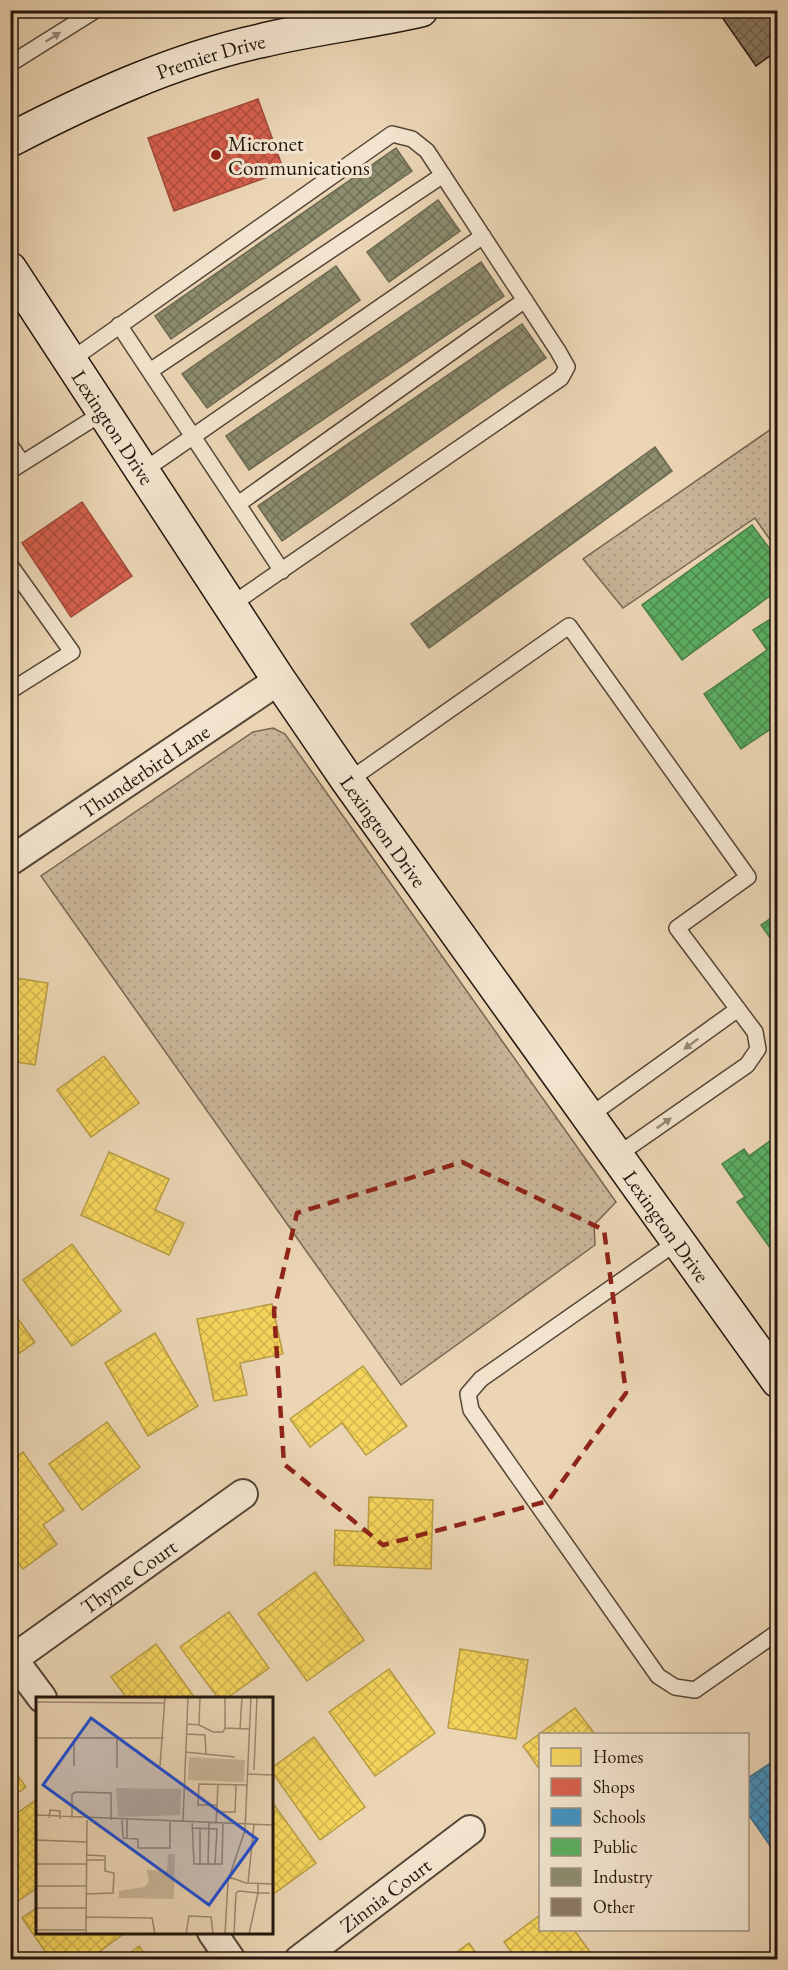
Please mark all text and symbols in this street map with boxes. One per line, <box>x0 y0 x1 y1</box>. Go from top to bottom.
street label: Premier Drive <box>152 27 268 85</box>
one-way arrow <box>45 32 61 43</box>
place label: Micronet Communications <box>228 130 370 181</box>
marker: Micronet Communications <box>209 148 223 162</box>
street label: Lexington Drive <box>66 365 161 490</box>
street label: Thunderbird Lane <box>74 717 214 824</box>
street label: Lexington Drive <box>334 770 433 892</box>
one-way arrow <box>683 1038 699 1050</box>
one-way arrow <box>656 1118 672 1129</box>
street label: Lexington Drive <box>618 1165 716 1287</box>
street label: Thyme Court <box>75 1532 182 1620</box>
inset map <box>36 1697 273 1934</box>
legend <box>539 1733 749 1931</box>
text: Homes <box>593 1745 644 1768</box>
text: Shops <box>593 1775 635 1798</box>
text: Schools <box>593 1805 646 1828</box>
text: Public <box>593 1835 637 1858</box>
street label: Zinnia Court <box>334 1851 436 1938</box>
text: Industry <box>593 1865 653 1888</box>
text: Other <box>593 1895 635 1918</box>

